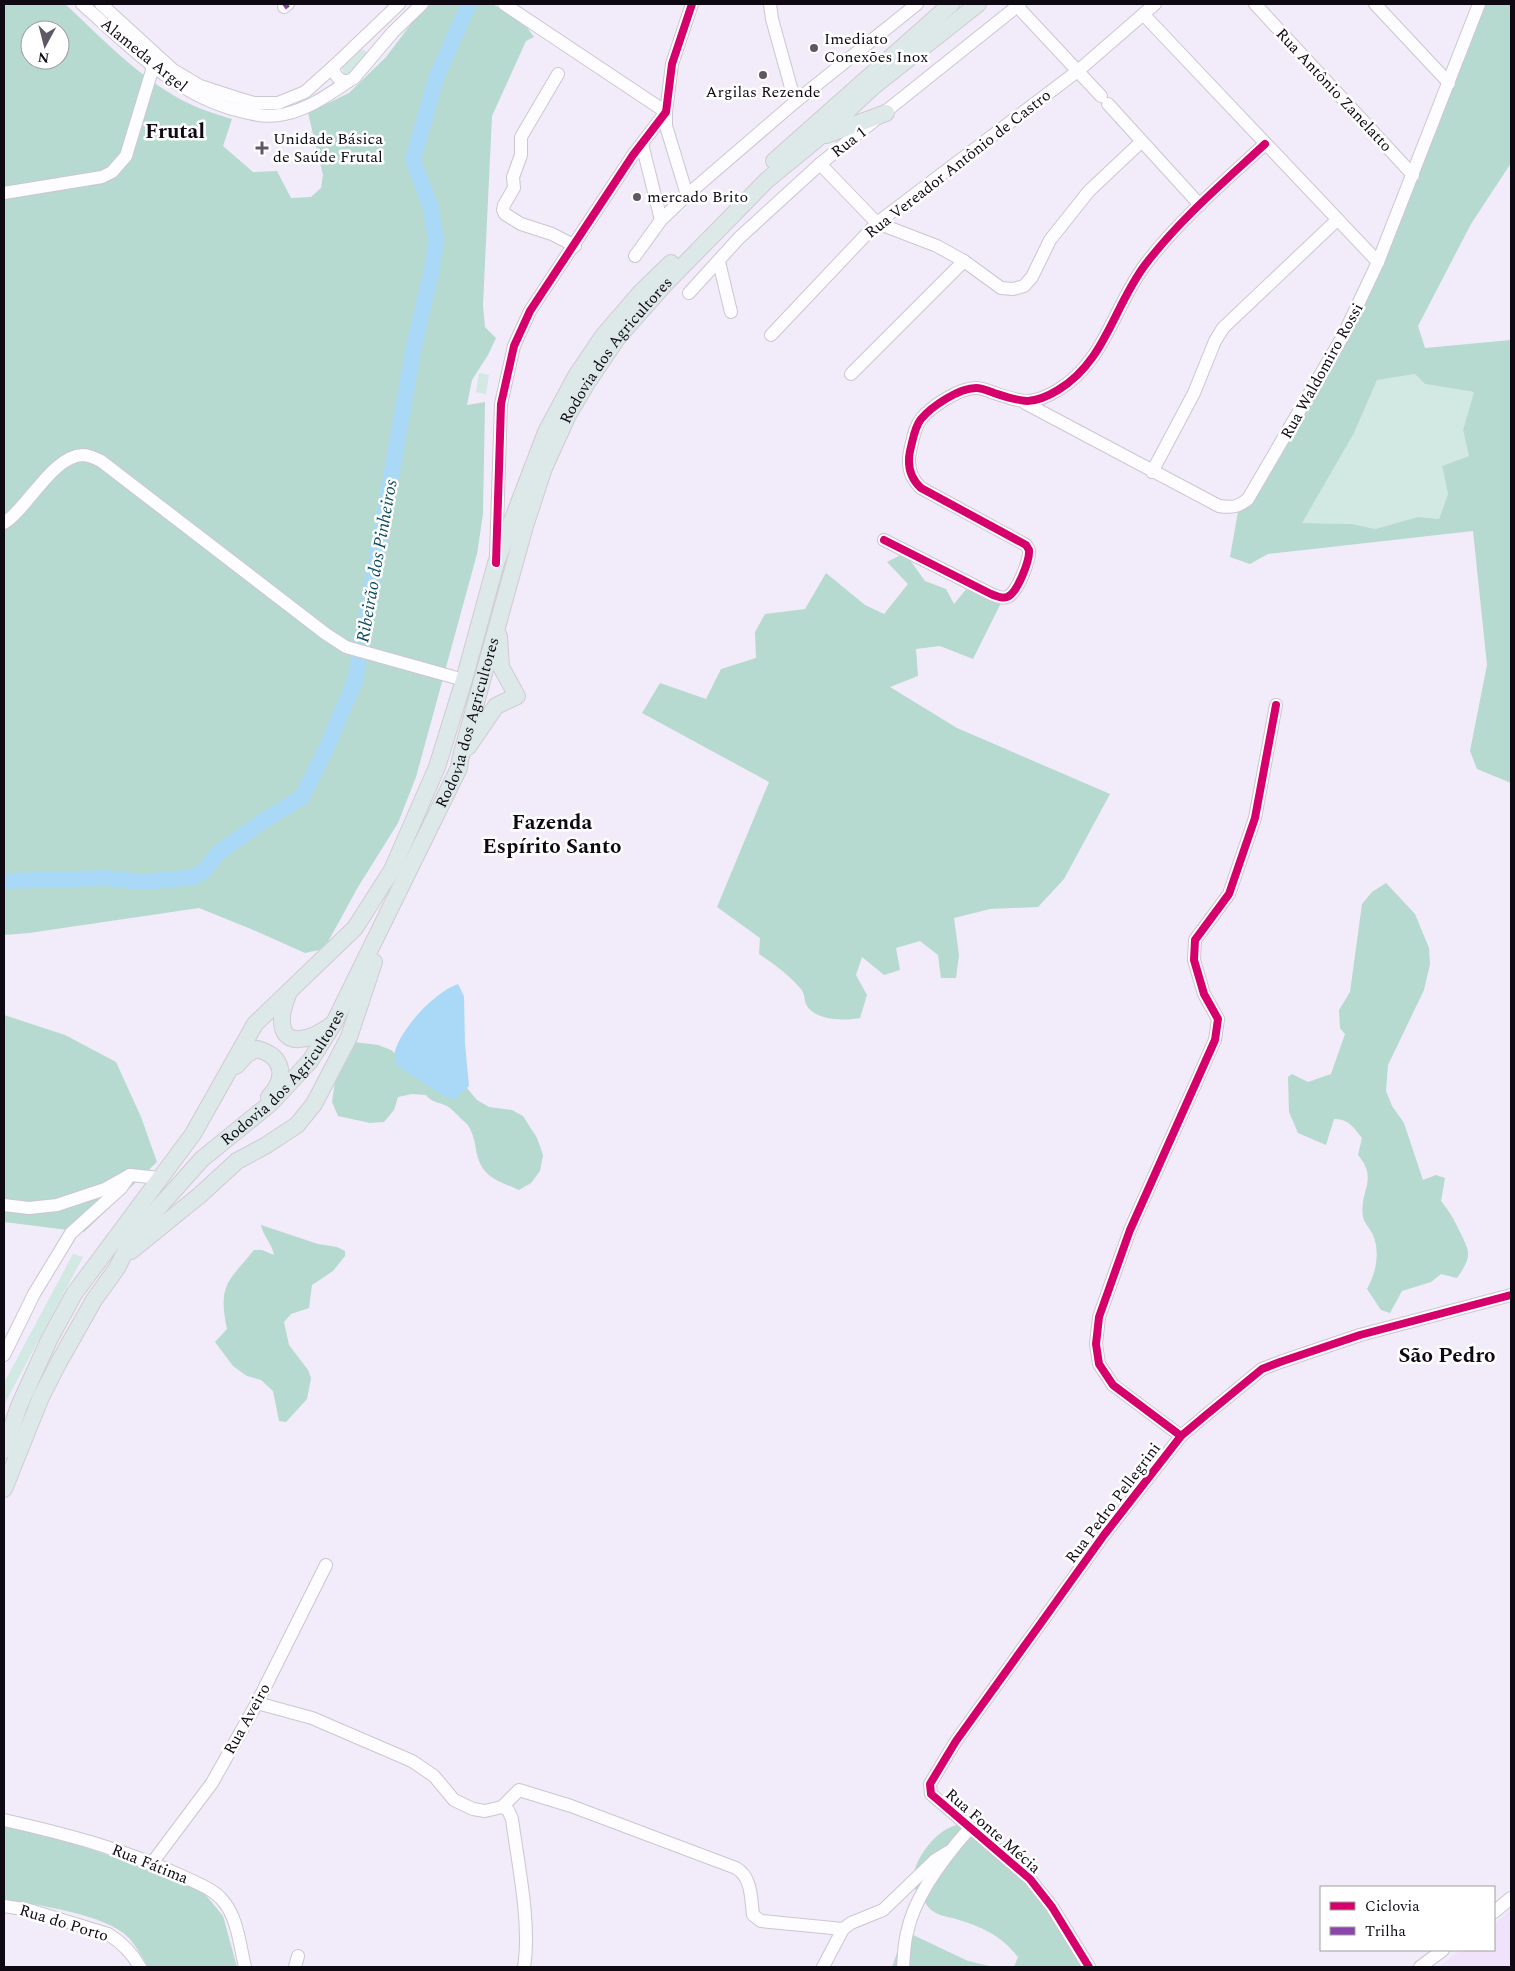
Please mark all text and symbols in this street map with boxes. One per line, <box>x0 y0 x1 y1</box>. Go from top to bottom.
street label: Alameda Argel <box>95 12 193 98</box>
north arrow <box>20 20 70 70</box>
street label: Rua Antônio Zanelatto <box>1270 23 1398 157</box>
place label: Imediato Conexões Inox <box>824 27 928 69</box>
marker: Imediato Conexões Inox <box>808 42 820 54</box>
text: N <box>37 46 50 69</box>
marker: Argilas Rezende <box>757 69 769 81</box>
place label: Argilas Rezende <box>705 80 821 104</box>
street label: Rua Vereador Antônio de Castro <box>860 84 1056 244</box>
district label: Frutal <box>145 116 205 148</box>
street label: Rua 1 <box>826 120 872 164</box>
place label: Unidade Básica de Saúde Frutal <box>273 127 383 169</box>
marker: Unidade Básica de Saúde Frutal <box>255 141 269 155</box>
place label: mercado Brito <box>647 185 748 209</box>
marker: mercado Brito <box>631 191 643 203</box>
street label: Rodovia dos Agricultores <box>554 271 678 428</box>
street label: Rua Waldomiro Rossi <box>1275 299 1369 443</box>
water label: Ribeirão dos Pinheiros <box>349 477 405 645</box>
street label: Rodovia dos Agricultores <box>429 634 506 812</box>
district label: Fazenda Espírito Santo <box>483 807 621 863</box>
street label: Rodovia dos Agricultores <box>215 1005 351 1151</box>
district label: São Pedro <box>1398 1340 1496 1372</box>
street label: Rua Pedro Pellegrini <box>1060 1438 1166 1568</box>
street label: Rua Aveiro <box>218 1679 276 1759</box>
street label: Rua Fonte Mécia <box>940 1783 1046 1879</box>
street label: Rua Fátima <box>108 1838 192 1890</box>
legend <box>1320 1886 1495 1951</box>
text: Ciclovia <box>1365 1895 1420 1918</box>
street label: Rua do Porto <box>16 1898 112 1948</box>
text: Trilha <box>1365 1920 1406 1943</box>

